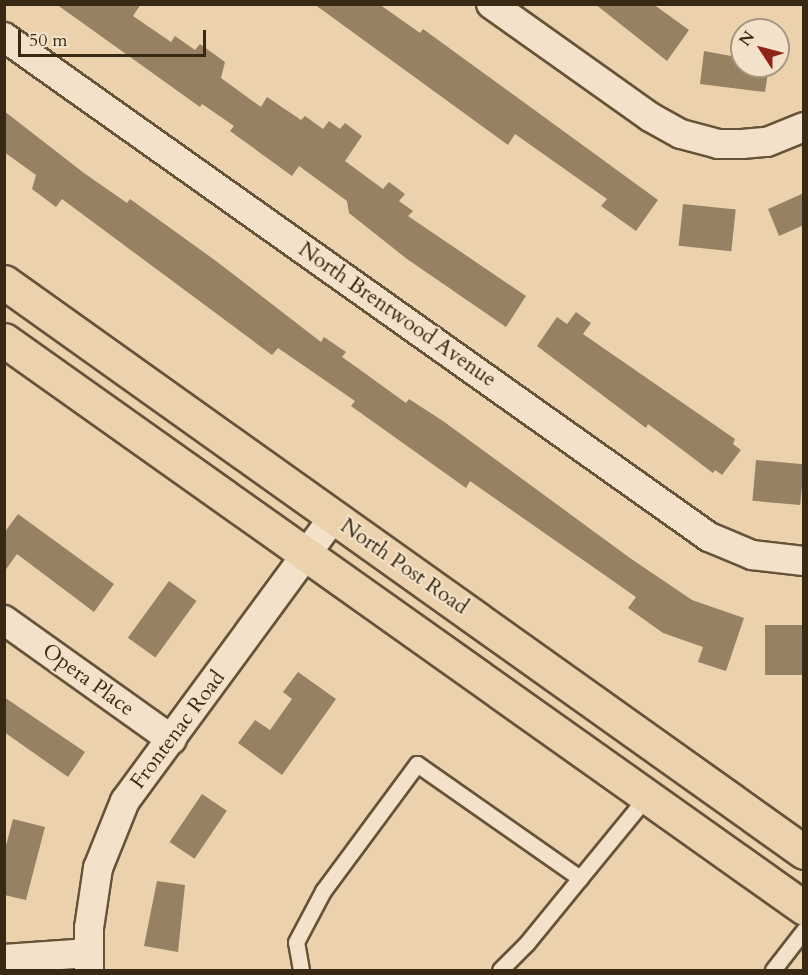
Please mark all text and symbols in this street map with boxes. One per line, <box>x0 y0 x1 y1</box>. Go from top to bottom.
scale bar <box>21 18 208 56</box>
north arrow <box>730 18 790 78</box>
text: N <box>734 27 760 51</box>
text: 50 m <box>29 28 68 53</box>
street label: North Brentwood Avenue <box>293 237 501 393</box>
street label: North Post Road <box>335 514 473 620</box>
street label: Opera Place <box>37 638 139 722</box>
street label: Frontenac Road <box>125 666 231 794</box>

